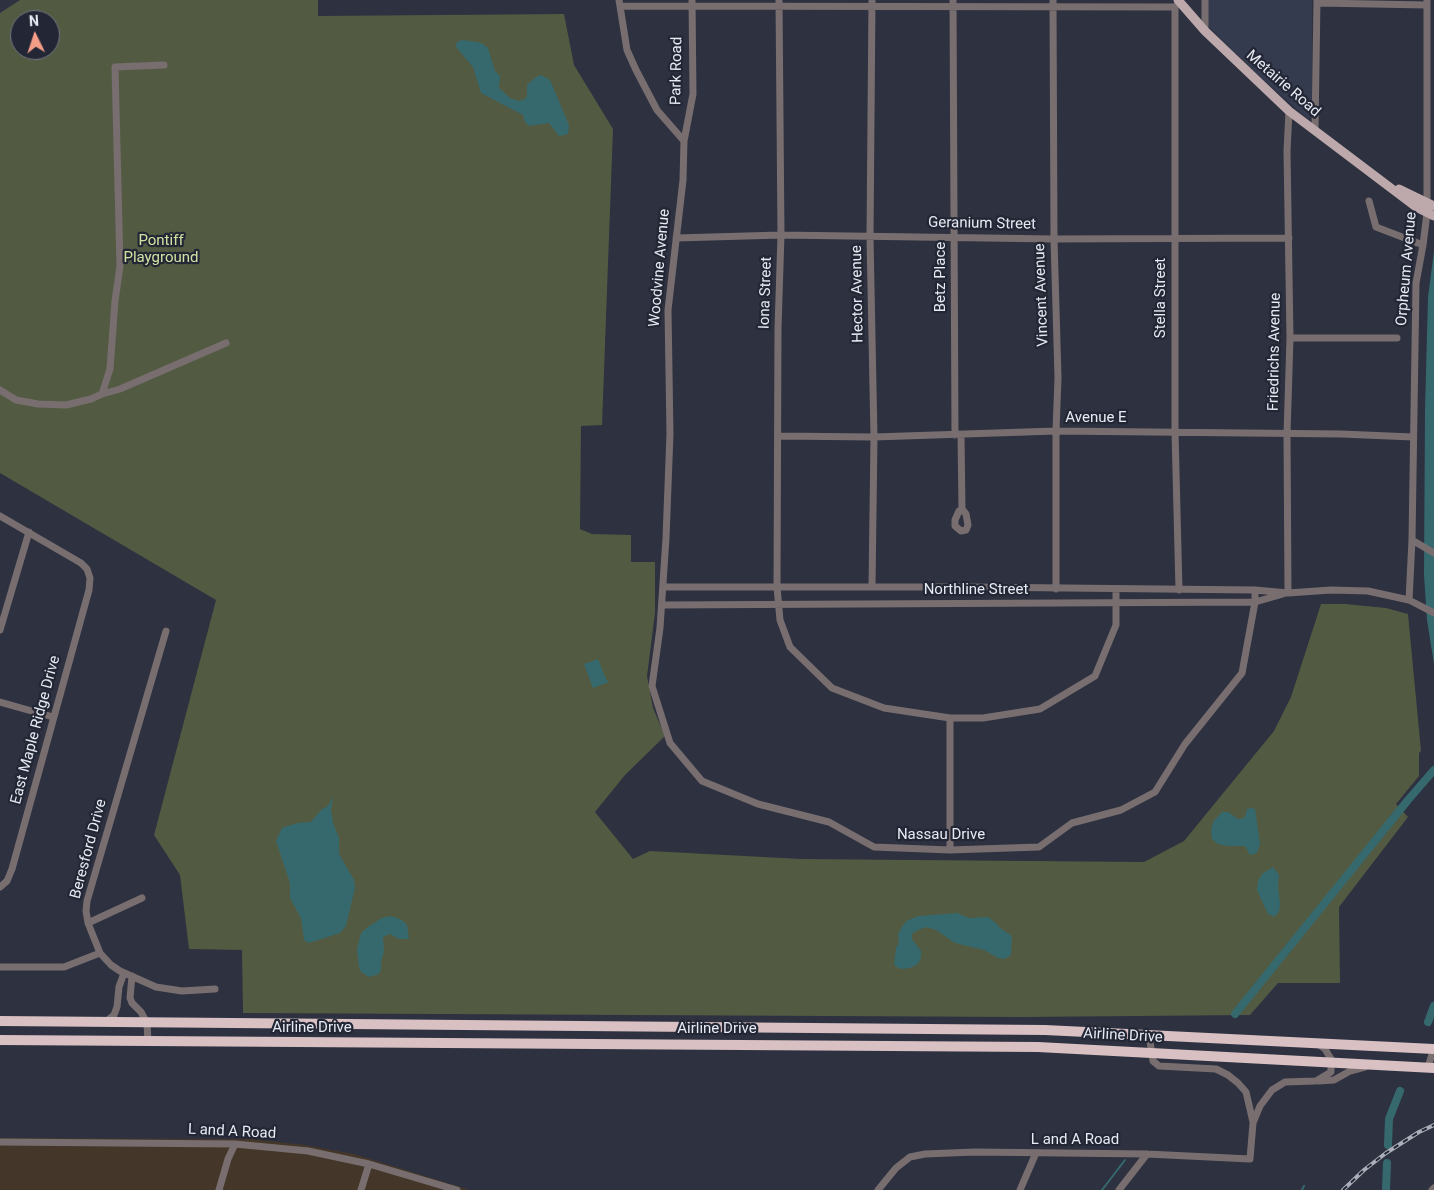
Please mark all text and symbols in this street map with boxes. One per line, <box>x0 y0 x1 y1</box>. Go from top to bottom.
north arrow <box>10 10 60 60</box>
text: N <box>29 13 40 29</box>
street label: Park Road <box>667 37 687 105</box>
street label: Metairie Road <box>1242 47 1324 121</box>
street label: Woodvine Avenue <box>646 208 674 328</box>
street label: Orpheum Avenue <box>1393 211 1421 327</box>
street label: Geranium Street <box>928 214 1036 234</box>
park label: Pontiff Playground <box>123 232 199 267</box>
street label: Betz Place <box>932 242 950 312</box>
street label: Vincent Avenue <box>1031 243 1053 347</box>
street label: Hector Avenue <box>848 245 868 343</box>
street label: Iona Street <box>756 257 776 329</box>
street label: Stella Street <box>1152 258 1170 338</box>
street label: Friedrichs Avenue <box>1265 293 1285 411</box>
street label: Avenue E <box>1065 409 1127 427</box>
street label: Northline Street <box>924 581 1028 599</box>
street label: East Maple Ridge Drive <box>7 654 65 806</box>
street label: Beresford Drive <box>67 797 111 901</box>
street label: Nassau Drive <box>897 826 985 844</box>
street label: Airline Drive <box>272 1019 352 1037</box>
street label: Airline Drive <box>677 1020 757 1038</box>
street label: Airline Drive <box>1083 1025 1163 1047</box>
street label: L and A Road <box>187 1121 277 1143</box>
street label: L and A Road <box>1031 1131 1119 1149</box>

